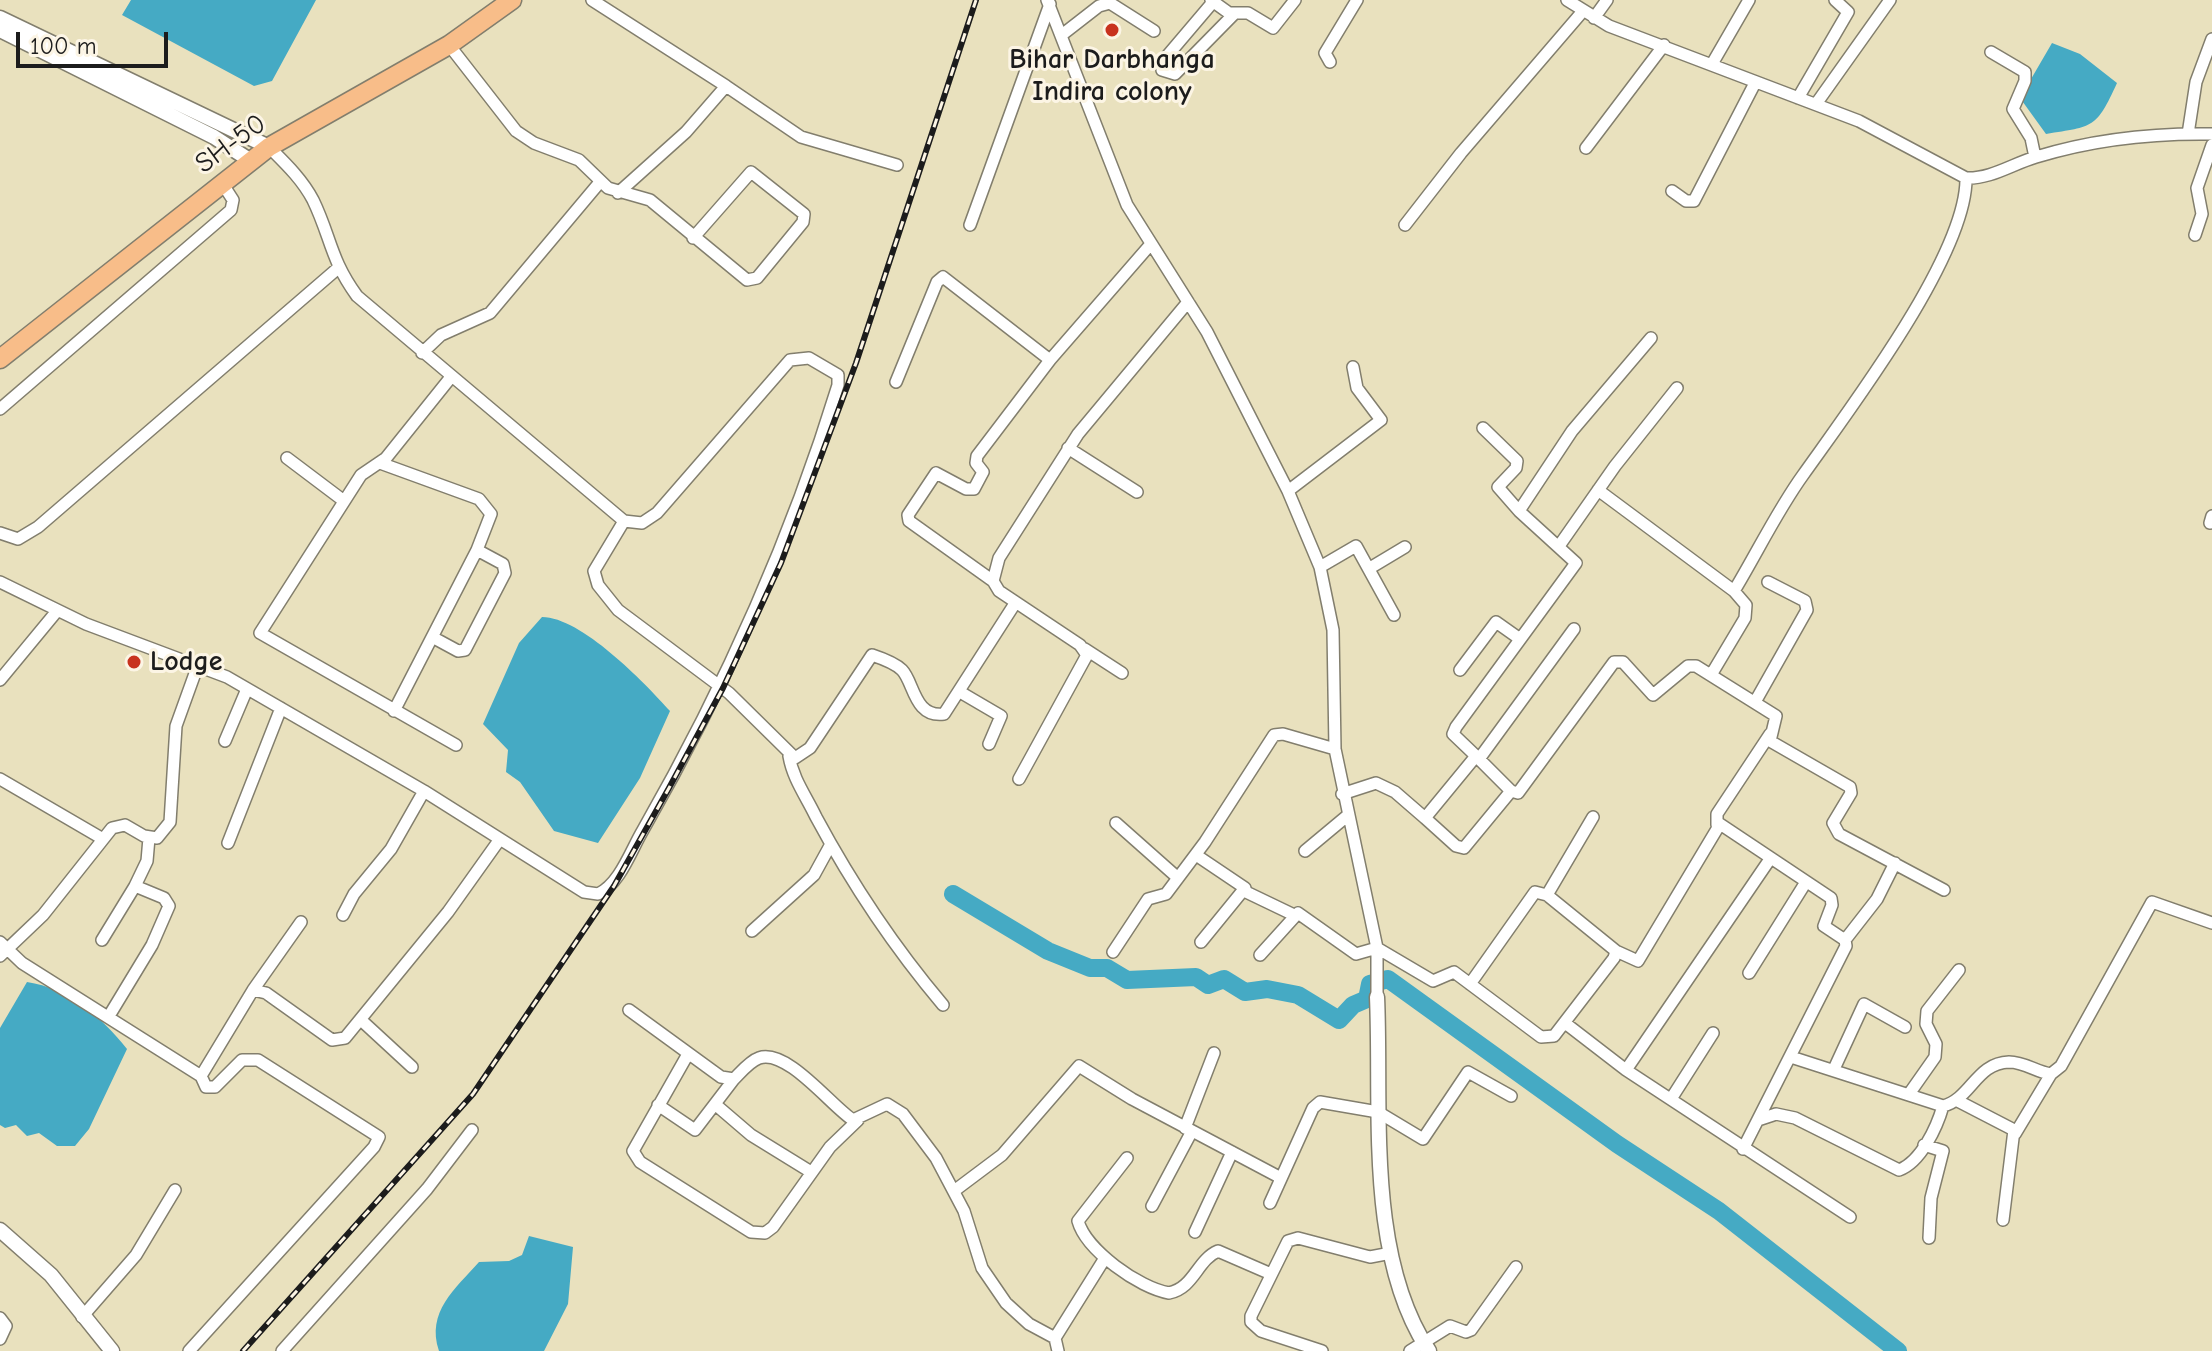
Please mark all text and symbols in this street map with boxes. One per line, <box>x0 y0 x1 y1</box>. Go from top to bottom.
scale bar <box>20 16 172 66</box>
marker: Bihar Darbhanga Indira colony <box>1103 21 1121 39</box>
text: 100 m <box>30 32 97 60</box>
place label: Bihar Darbhanga Indira colony <box>1009 43 1215 109</box>
street label: SH-50 <box>189 107 273 181</box>
place label: Lodge <box>150 645 223 679</box>
marker: Lodge <box>125 653 143 671</box>

